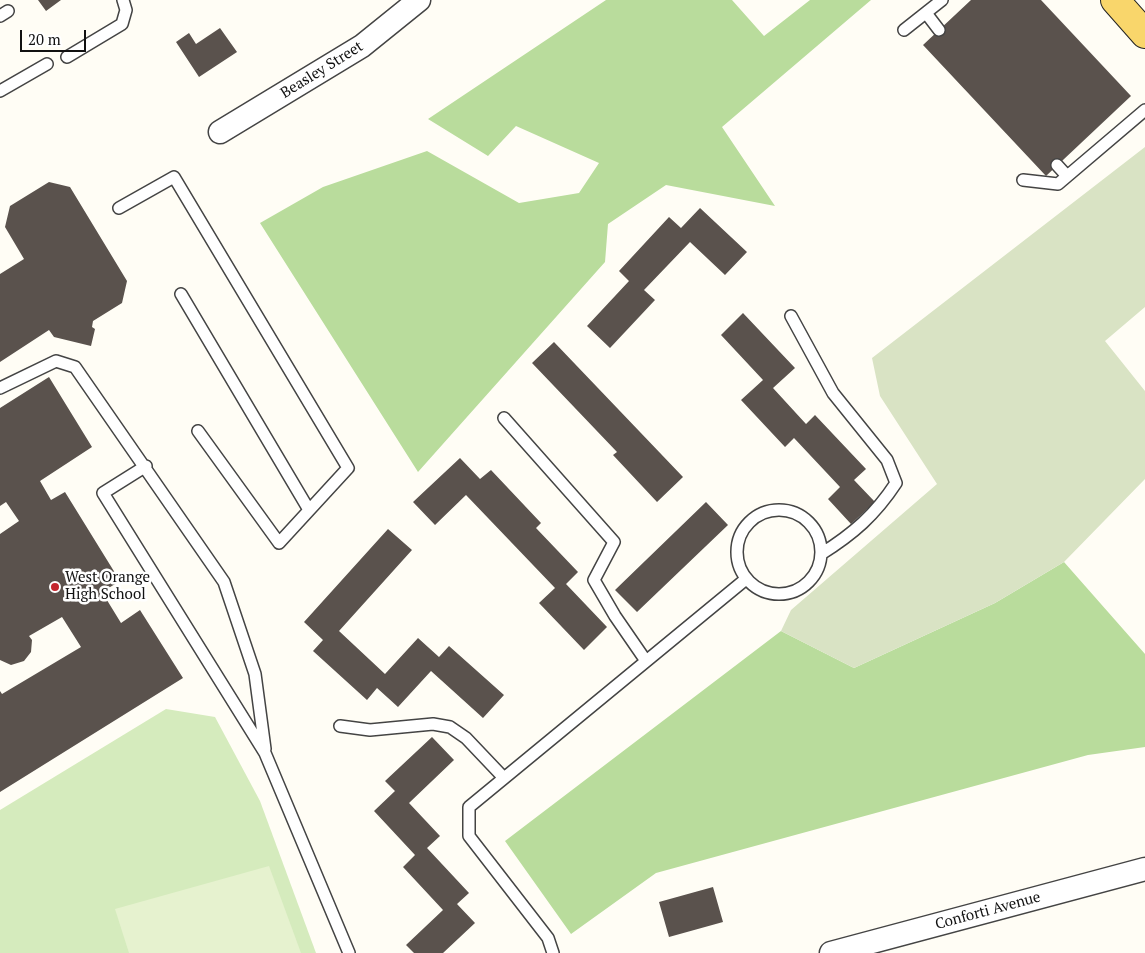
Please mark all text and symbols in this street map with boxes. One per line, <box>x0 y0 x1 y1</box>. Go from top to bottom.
scale bar <box>22 20 89 52</box>
text: 20 m <box>28 29 61 49</box>
street label: Beasley Street <box>277 37 367 103</box>
place label: West Orange High School <box>65 569 150 604</box>
marker: West Orange High School <box>49 581 61 593</box>
street label: Conforti Avenue <box>933 888 1043 934</box>

